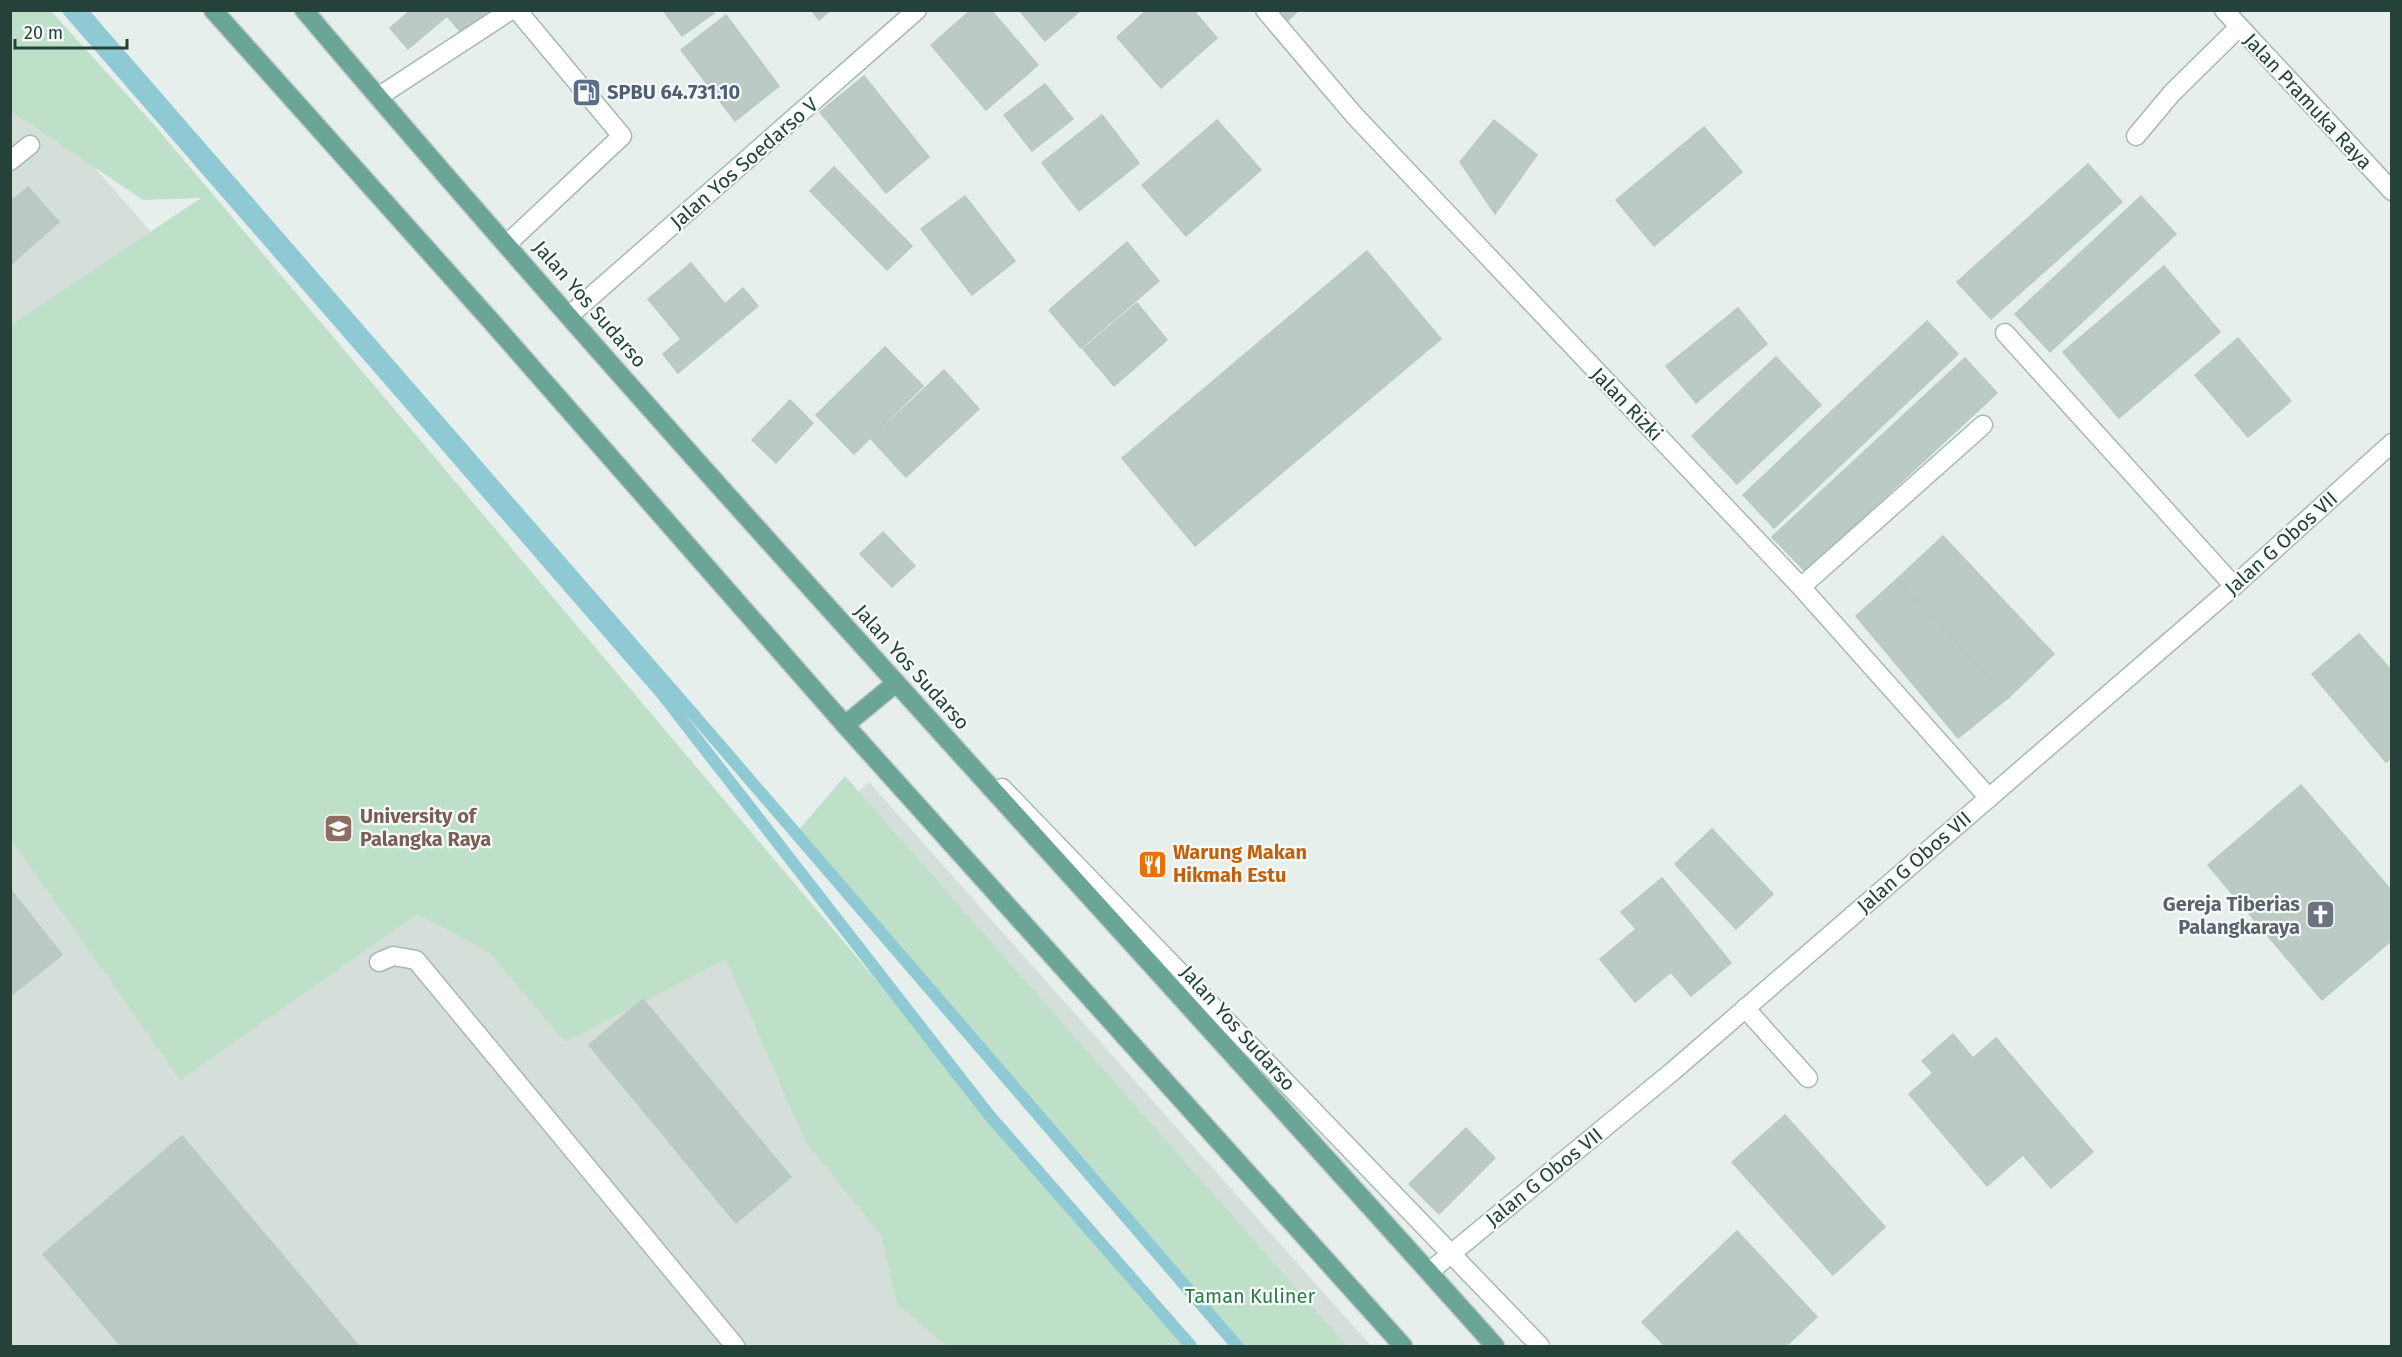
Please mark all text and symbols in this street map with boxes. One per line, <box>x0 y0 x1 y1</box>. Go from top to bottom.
scale bar <box>15 12 128 50</box>
text: 20 m <box>24 22 63 44</box>
street label: Jalan Pramuka Raya <box>2239 28 2377 174</box>
fuel station icon: SPBU 64.731.10 <box>570 76 602 108</box>
place label: SPBU 64.731.10 <box>607 80 740 104</box>
street label: Jalan Yos Soedarso V <box>665 92 823 234</box>
street label: Jalan Yos Sudarso <box>528 236 652 372</box>
street label: Jalan Rizki <box>1586 362 1668 446</box>
street label: Jalan G Obos VII <box>2220 486 2342 600</box>
street label: Jalan Yos Sudarso <box>849 599 975 735</box>
place label: University of Palangka Raya <box>360 804 491 851</box>
street label: Jalan G Obos VII <box>1852 806 1976 918</box>
school or university icon: University of Palangka Raya <box>323 812 355 844</box>
place label: Warung Makan Hikmah Estu <box>1173 840 1307 887</box>
restaurant icon: Warung Makan Hikmah Estu <box>1136 848 1168 880</box>
place label: Gereja Tiberias Palangkaraya <box>2163 892 2300 939</box>
church icon: Gereja Tiberias Palangkaraya <box>2305 899 2337 931</box>
street label: Jalan Yos Sudarso <box>1175 960 1301 1096</box>
street label: Jalan G Obos VII <box>1481 1123 1607 1231</box>
park label: Taman Kuliner <box>1185 1284 1315 1308</box>

